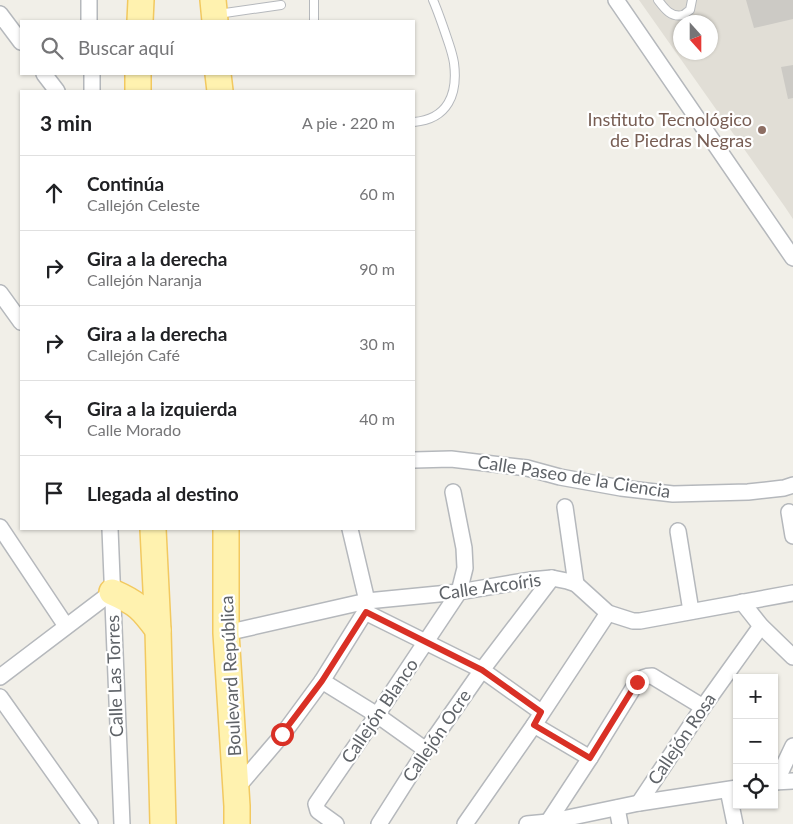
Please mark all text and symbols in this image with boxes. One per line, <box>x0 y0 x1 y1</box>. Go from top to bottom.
north arrow <box>673 15 718 60</box>
search box <box>20 20 415 75</box>
icon: search <box>38 34 66 62</box>
text: Buscar aquí <box>78 36 174 59</box>
place label: Instituto Tecnológico de Piedras Negras <box>587 108 752 151</box>
text: 3 min <box>40 110 92 135</box>
text: A pie · 220 m <box>302 113 395 132</box>
marker: Instituto Tecnológico de Piedras Negras <box>756 124 768 136</box>
text: Continúa <box>87 172 164 195</box>
icon: ahead <box>40 179 68 207</box>
text: 60 m <box>359 184 395 203</box>
text: Callejón Celeste <box>87 195 200 214</box>
text: Gira a la derecha <box>87 247 227 270</box>
icon: right <box>40 254 68 282</box>
text: 90 m <box>359 259 395 278</box>
text: Callejón Naranja <box>87 270 202 289</box>
text: Gira a la derecha <box>87 322 227 345</box>
icon: right <box>40 329 68 357</box>
text: 30 m <box>359 334 395 353</box>
text: Callejón Café <box>87 345 180 364</box>
text: Gira a la izquierda <box>87 397 237 420</box>
icon: left <box>40 404 68 432</box>
text: 40 m <box>359 409 395 428</box>
text: Calle Morado <box>87 420 181 439</box>
street label: Calle Paseo de la Ciencia <box>476 450 672 502</box>
icon: arrive <box>40 479 68 507</box>
text: Llegada al destino <box>87 482 239 505</box>
street label: Calle Arcoíris <box>437 568 543 604</box>
street label: Boulevard República <box>215 595 245 757</box>
street label: Calle Las Torres <box>101 614 127 738</box>
street label: Callejón Blanco <box>336 654 422 767</box>
route end <box>626 671 649 694</box>
map controls <box>733 674 778 809</box>
button: + <box>733 674 778 719</box>
street label: Callejón Ocre <box>397 685 475 786</box>
street label: Callejón Rosa <box>642 688 720 788</box>
button: − <box>733 719 778 764</box>
route start <box>271 723 294 746</box>
button: locate <box>733 764 778 809</box>

